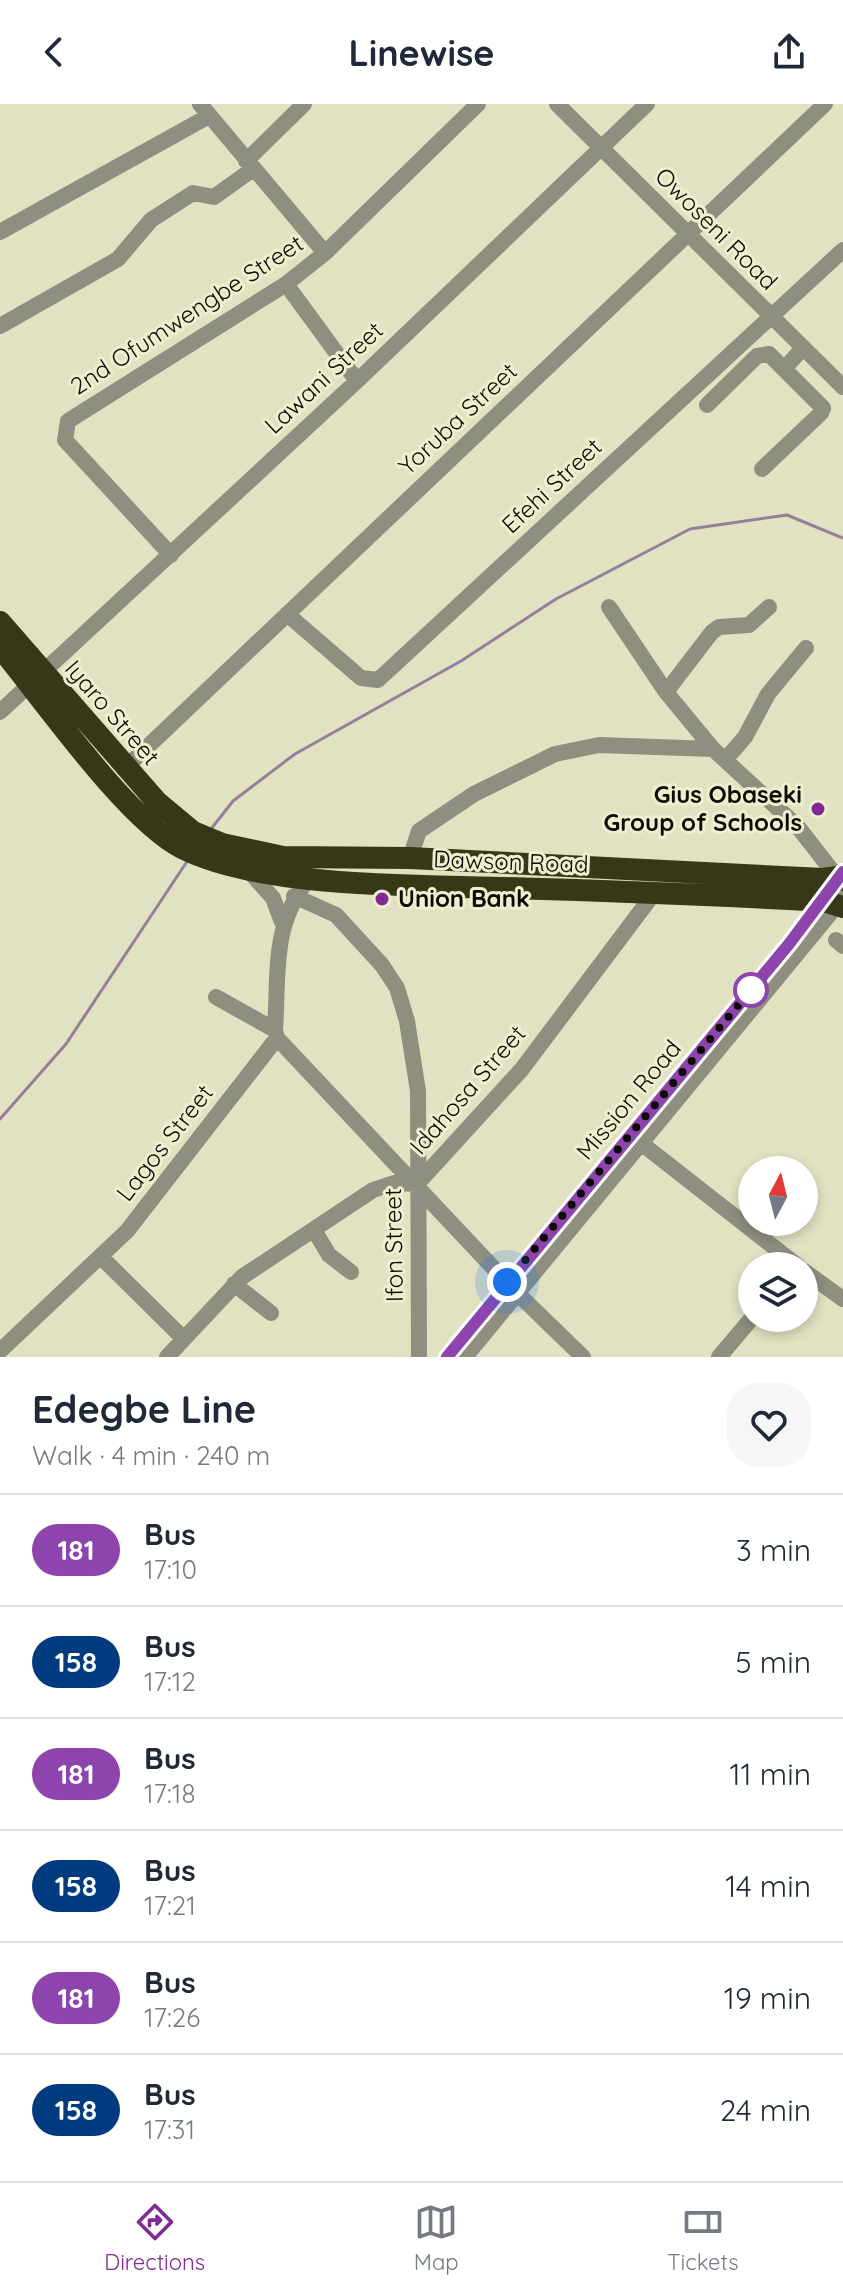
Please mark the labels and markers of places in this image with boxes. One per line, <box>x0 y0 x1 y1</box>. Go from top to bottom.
place label: Gius Obaseki Group of Schools <box>603 779 802 837</box>
marker: Gius Obaseki Group of Schools <box>809 800 827 818</box>
place label: Union Bank <box>398 883 530 913</box>
marker: Union Bank <box>373 890 391 908</box>
unlabelled marker <box>734 973 768 1007</box>

